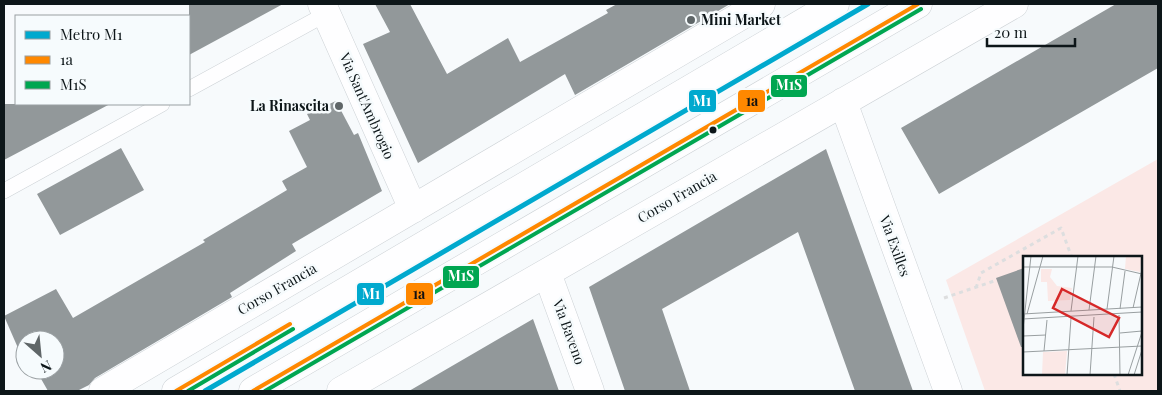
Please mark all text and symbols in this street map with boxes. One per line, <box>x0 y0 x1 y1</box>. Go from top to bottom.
place label: Mini Market <box>701 10 781 29</box>
marker: Mini Market <box>685 14 697 26</box>
legend <box>15 15 190 105</box>
scale bar <box>987 15 1074 47</box>
text: 20 m <box>994 22 1028 42</box>
text: Metro M1 <box>60 24 123 44</box>
text: 1a <box>60 49 74 69</box>
street label: Via Sant'Ambrogio <box>335 49 400 162</box>
text: M1S <box>60 74 87 94</box>
line badge: M1S <box>770 74 808 98</box>
text: M1S <box>776 75 802 94</box>
line badge: M1 <box>688 89 717 113</box>
line badge: 1a <box>737 89 766 113</box>
text: M1 <box>693 91 711 110</box>
text: 1a <box>746 91 759 110</box>
place label: La Rinascita <box>250 96 330 115</box>
marker: La Rinascita <box>333 100 345 112</box>
unlabelled marker <box>708 125 718 135</box>
street label: Corso Francia <box>634 166 720 227</box>
street label: Via Exilles <box>875 212 915 279</box>
inset map <box>1023 256 1142 375</box>
street label: Corso Francia <box>234 258 320 319</box>
line badge: M1S <box>442 265 480 289</box>
text: M1S <box>448 266 474 285</box>
line badge: M1 <box>356 282 385 306</box>
line badge: 1a <box>405 282 434 306</box>
text: M1 <box>362 284 380 303</box>
text: 1a <box>413 284 426 303</box>
street label: Via Baveno <box>549 296 590 367</box>
north arrow <box>15 330 65 380</box>
text: N <box>37 356 55 378</box>

